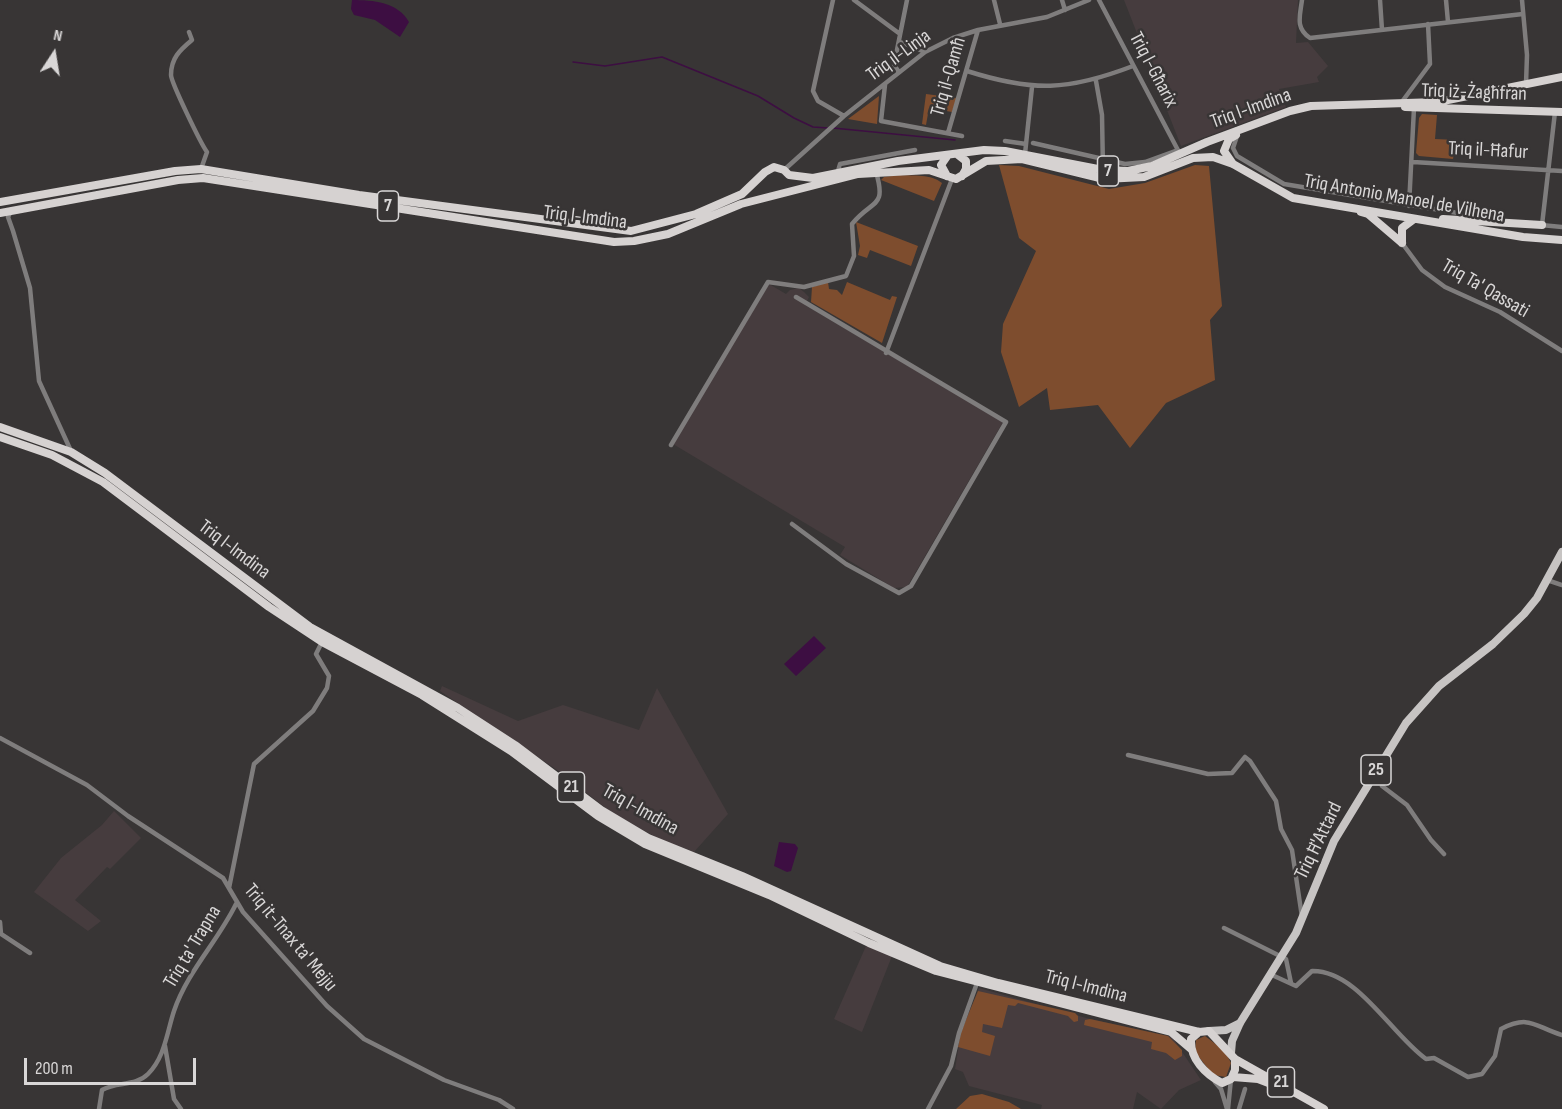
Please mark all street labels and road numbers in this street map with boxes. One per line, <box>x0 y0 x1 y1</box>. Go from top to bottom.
street label: Triq il-Linja <box>862 25 936 87</box>
street label: Triq l-Għarix <box>1123 28 1183 112</box>
street label: Triq il-Qamħ <box>926 35 972 119</box>
street label: Triq iż-Żagħfran <box>1421 79 1527 107</box>
street label: Triq l-Imdina <box>1207 83 1295 135</box>
street label: Triq il-Ħafur <box>1447 137 1529 165</box>
road number: 7 <box>1098 156 1118 186</box>
street label: Triq Antonio Manoel de Vilhena <box>1302 170 1506 228</box>
road number: 7 <box>378 191 398 221</box>
street label: Triq l-Imdina <box>542 201 628 235</box>
street label: Triq Ta' Qassati <box>1437 254 1533 324</box>
street label: Triq l-Imdina <box>193 515 275 585</box>
road number: 25 <box>1361 755 1391 785</box>
road number: 21 <box>558 772 584 802</box>
street label: Triq l-Imdina <box>598 779 682 841</box>
street label: Triq Ħ'Attard <box>1290 798 1348 884</box>
street label: Triq it-Tnax ta' Mejju <box>238 879 342 997</box>
street label: Triq ta' Trapna <box>159 901 227 993</box>
street label: Triq l-Imdina <box>1042 965 1130 1009</box>
road number: 21 <box>1268 1067 1294 1097</box>

